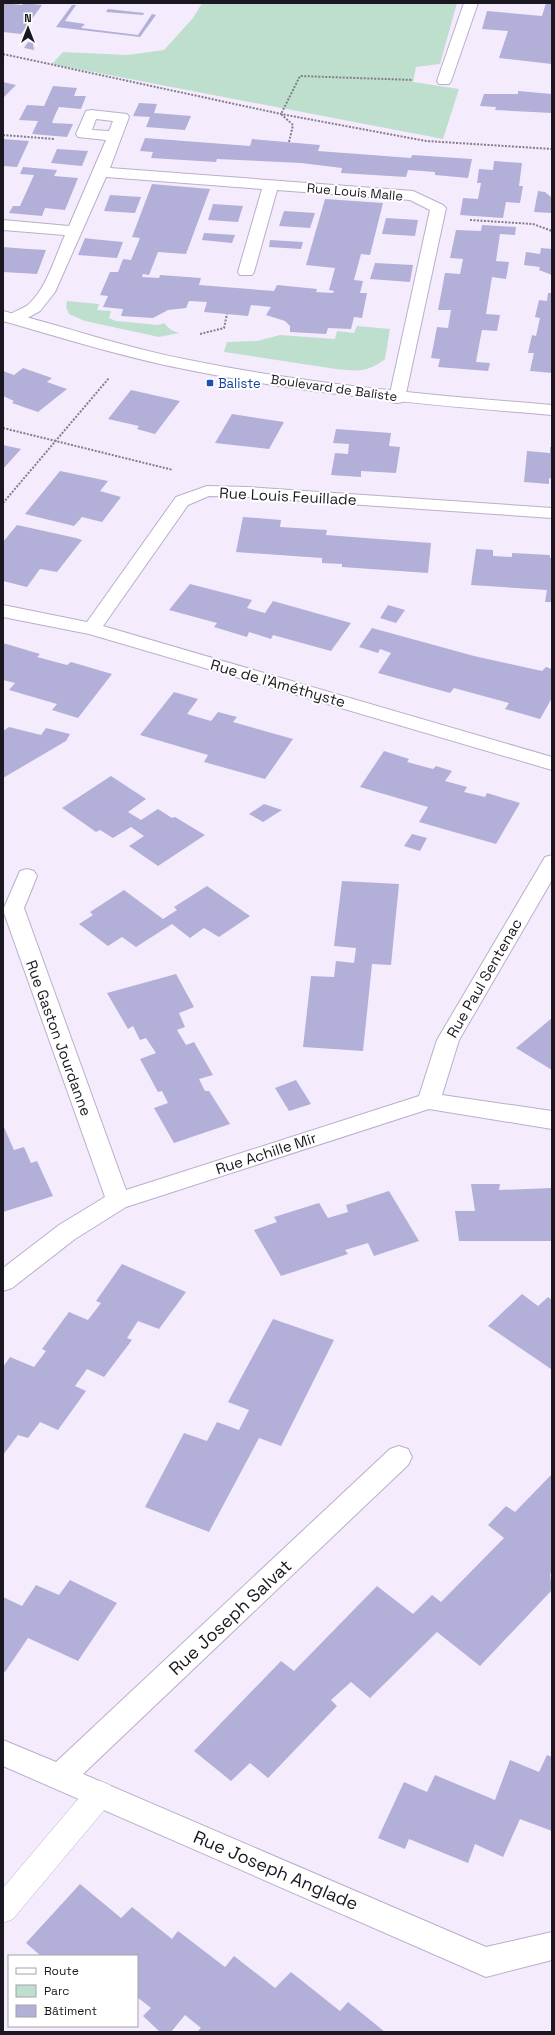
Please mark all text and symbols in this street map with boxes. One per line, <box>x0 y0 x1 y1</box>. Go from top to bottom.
north arrow <box>8 8 48 48</box>
text: N <box>24 11 32 25</box>
street label: Rue Louis Malle <box>306 179 404 205</box>
street label: Boulevard de Baliste <box>270 371 398 405</box>
place label: Baliste <box>218 375 261 392</box>
marker: Baliste <box>205 378 215 388</box>
street label: Rue Louis Feuillade <box>219 483 357 509</box>
street label: Rue de l'Améthyste <box>208 655 348 711</box>
street label: Rue Paul Sentenac <box>442 915 526 1041</box>
street label: Rue Gaston Jourdanne <box>22 957 96 1119</box>
street label: Rue Achille Mir <box>213 1128 319 1178</box>
street label: Rue Joseph Salvat <box>164 1554 296 1680</box>
street label: Rue Joseph Anglade <box>190 1825 362 1915</box>
legend <box>8 1955 138 2027</box>
text: Route <box>44 1963 79 1979</box>
text: Parc <box>44 1983 69 1999</box>
text: Bâtiment <box>44 2003 97 2019</box>

